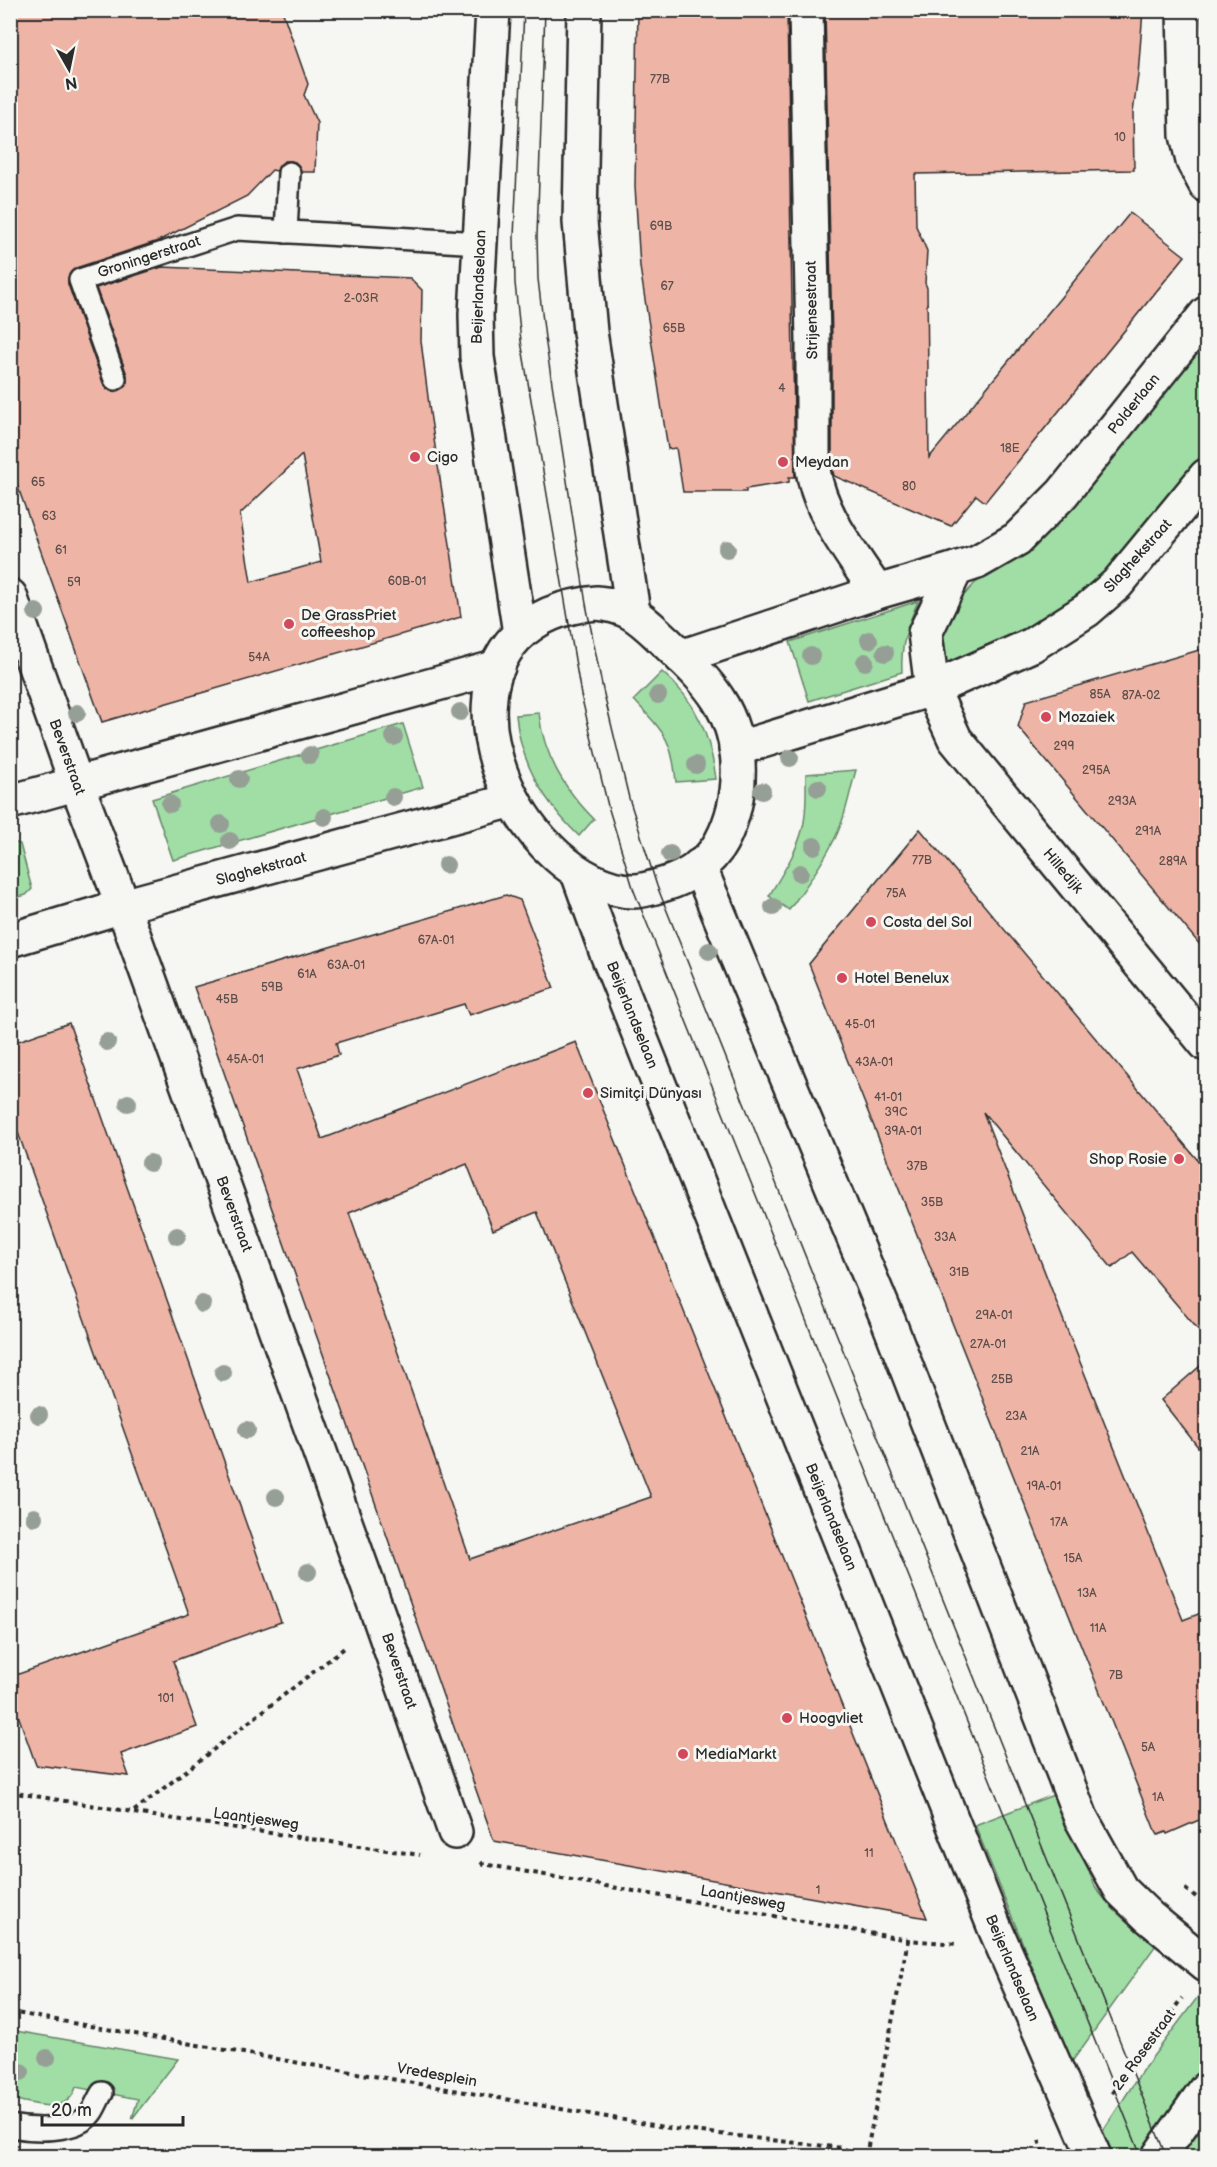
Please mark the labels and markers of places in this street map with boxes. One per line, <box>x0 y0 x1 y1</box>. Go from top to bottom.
place label: Cigo <box>427 448 458 467</box>
marker: Cigo <box>408 450 422 464</box>
place label: Meydan <box>795 453 849 472</box>
marker: Meydan <box>776 455 790 469</box>
place label: De GrassPriet coffeeshop <box>301 606 397 642</box>
marker: De GrassPriet coffeeshop <box>282 617 296 631</box>
place label: Mozaiek <box>1058 708 1115 727</box>
marker: Mozaiek <box>1039 710 1053 724</box>
place label: Costa del Sol <box>883 913 972 932</box>
marker: Costa del Sol <box>864 915 878 929</box>
place label: Hotel Benelux <box>854 969 949 988</box>
marker: Hotel Benelux <box>835 971 849 985</box>
place label: Simitçi Dünyası <box>600 1084 702 1103</box>
marker: Simitçi Dünyası <box>581 1086 595 1100</box>
place label: Shop Rosie <box>1089 1150 1167 1169</box>
marker: Shop Rosie <box>1172 1152 1186 1166</box>
place label: Hoogvliet <box>799 1709 864 1728</box>
marker: Hoogvliet <box>780 1711 794 1725</box>
place label: MediaMarkt <box>695 1745 777 1764</box>
marker: MediaMarkt <box>676 1747 690 1761</box>

